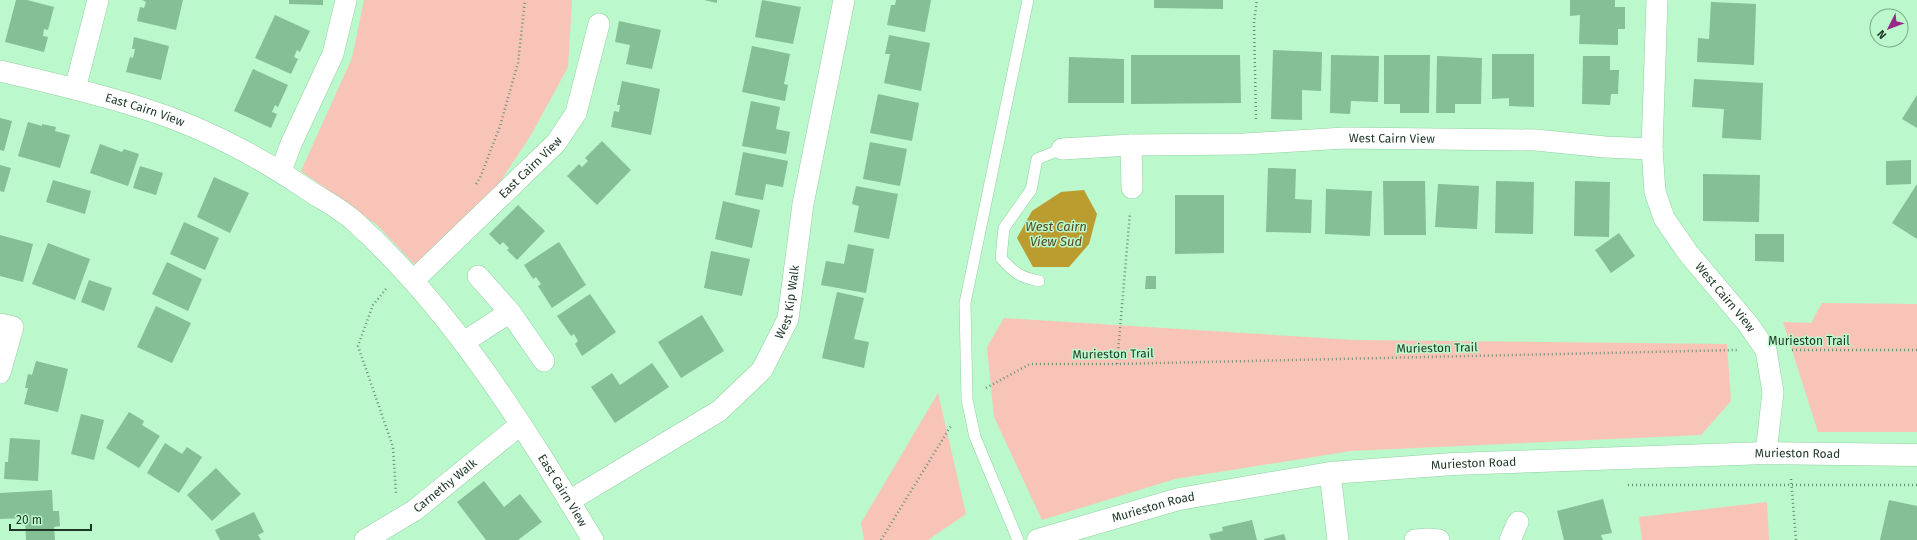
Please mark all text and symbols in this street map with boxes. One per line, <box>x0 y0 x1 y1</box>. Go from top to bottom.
north arrow <box>1869 8 1909 48</box>
text: N <box>1875 27 1889 41</box>
street label: East Cairn View <box>104 90 187 129</box>
street label: West Cairn View <box>1349 131 1435 146</box>
street label: East Cairn View <box>496 134 565 201</box>
water label: West Cairn View Sud <box>1025 219 1087 249</box>
street label: West Cairn View <box>1692 260 1759 335</box>
street label: West Kip Walk <box>772 263 802 341</box>
street label: Murieston Trail <box>1768 334 1850 348</box>
street label: Murieston Trail <box>1396 340 1478 356</box>
street label: Murieston Trail <box>1072 346 1154 362</box>
street label: Murieston Road <box>1754 446 1840 461</box>
street label: East Cairn View <box>535 452 590 530</box>
street label: Carnethy Walk <box>411 455 480 515</box>
street label: Murieston Road <box>1430 455 1517 473</box>
street label: Murieston Road <box>1110 489 1196 525</box>
scale bar <box>10 506 91 532</box>
text: 20 m <box>16 513 42 527</box>

